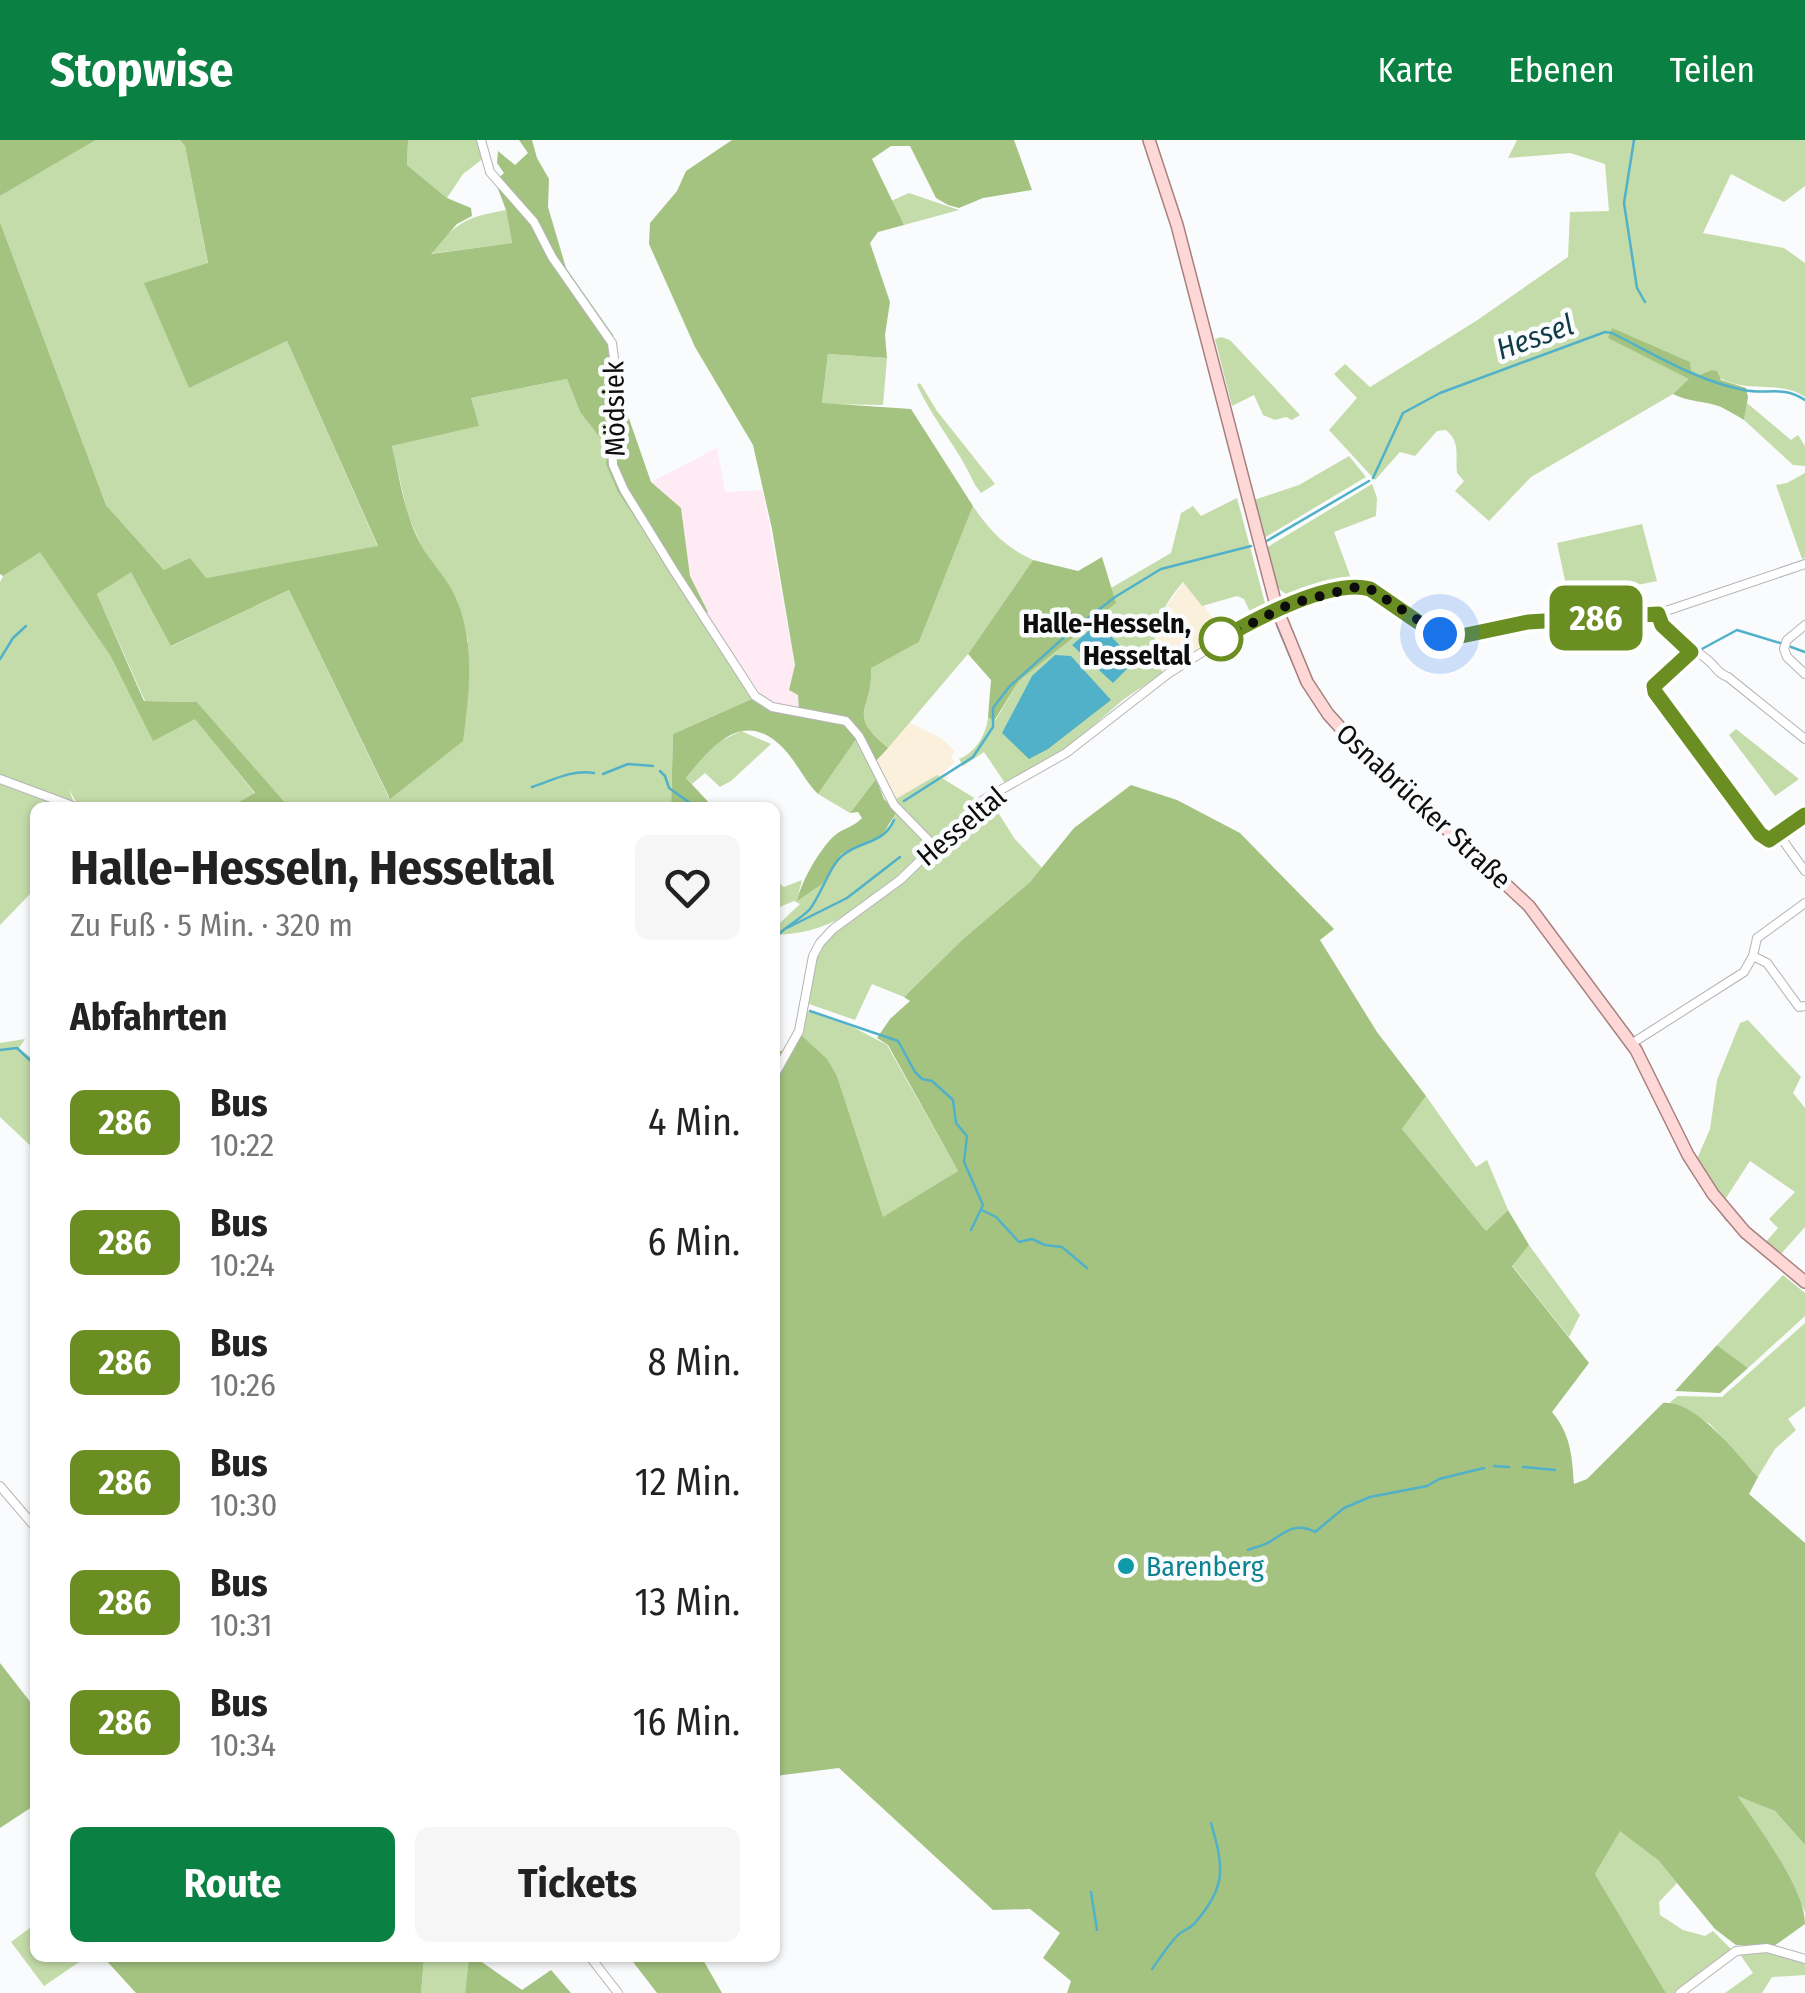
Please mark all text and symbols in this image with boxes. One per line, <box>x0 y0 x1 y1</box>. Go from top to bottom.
text: Stopwise <box>50 41 233 99</box>
text: Karte <box>1377 49 1453 91</box>
text: Ebenen <box>1508 49 1615 91</box>
text: Teilen <box>1670 49 1755 91</box>
water label: Hessel <box>1491 306 1579 368</box>
street label: Mödsiek <box>597 360 632 457</box>
line badge: 286 <box>1538 586 1654 650</box>
text: 286 <box>1570 597 1623 639</box>
place label: Halle-Hesseln, Hesseltal <box>1022 607 1191 672</box>
your location <box>1415 609 1465 659</box>
marker: Halle-Hesseln, Hesseltal <box>1200 618 1242 660</box>
street label: Osnabrücker Straße <box>1329 717 1518 896</box>
street label: Hesseltal <box>910 780 1012 873</box>
button: heart <box>635 835 740 940</box>
text: Halle-Hesseln, Hesseltal <box>70 839 554 897</box>
text: Zu Fuß · 5 Min. · 320 m <box>70 906 353 944</box>
text: Abfahrten <box>70 994 228 1040</box>
text: Bus <box>210 1080 268 1126</box>
text: 4 Min. <box>648 1099 740 1145</box>
text: 286 <box>99 1101 152 1143</box>
text: 10:22 <box>210 1126 274 1164</box>
text: Bus <box>210 1200 268 1246</box>
text: 6 Min. <box>648 1219 740 1265</box>
text: 286 <box>99 1221 152 1263</box>
text: 10:24 <box>210 1246 275 1284</box>
text: Bus <box>210 1320 268 1366</box>
text: 8 Min. <box>647 1339 740 1385</box>
text: 286 <box>99 1341 152 1383</box>
text: 10:26 <box>210 1366 276 1404</box>
text: Bus <box>210 1440 268 1486</box>
text: 12 Min. <box>635 1459 740 1505</box>
text: 286 <box>99 1461 152 1503</box>
text: 10:30 <box>210 1486 277 1524</box>
place label: Barenberg <box>1146 1550 1265 1583</box>
marker: Barenberg <box>1115 1555 1137 1577</box>
text: Bus <box>210 1560 268 1606</box>
text: 13 Min. <box>634 1579 740 1625</box>
text: 286 <box>99 1581 152 1623</box>
text: 10:31 <box>210 1606 272 1644</box>
text: Bus <box>210 1680 268 1726</box>
text: 16 Min. <box>633 1699 740 1745</box>
text: 286 <box>99 1701 152 1743</box>
text: 10:34 <box>210 1726 276 1764</box>
button: Route <box>70 1827 395 1942</box>
button: Tickets <box>415 1827 740 1942</box>

